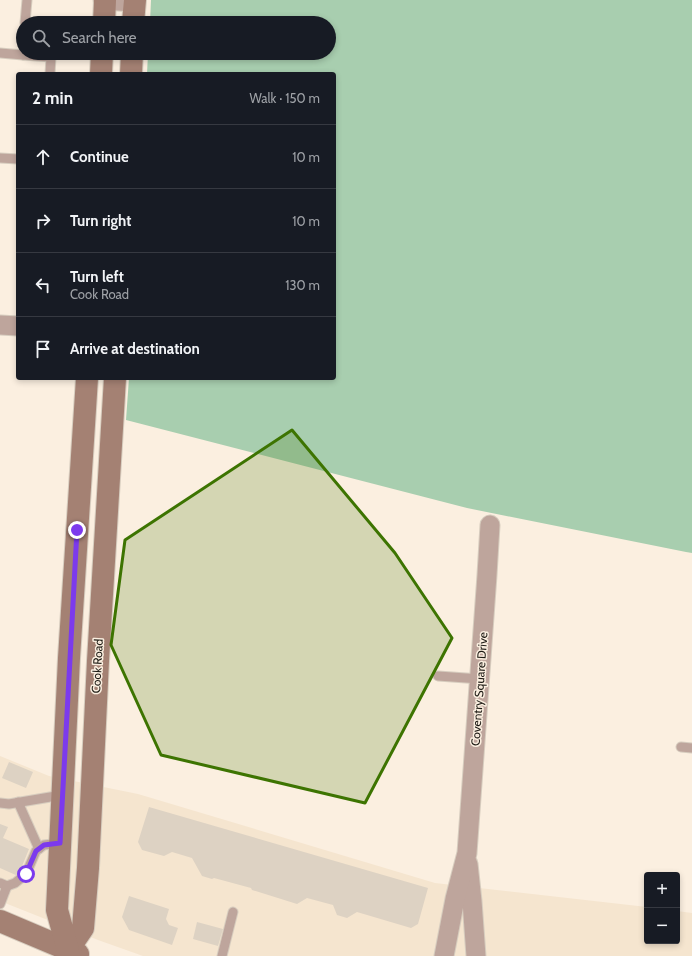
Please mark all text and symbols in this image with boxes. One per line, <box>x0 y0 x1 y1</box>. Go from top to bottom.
search box <box>16 16 336 60</box>
icon: search <box>30 27 52 49</box>
text: Search here <box>62 29 137 47</box>
text: 2 min <box>32 88 73 108</box>
text: Walk · 150 m <box>249 90 320 106</box>
icon: ahead <box>32 146 54 168</box>
text: Continue <box>70 148 129 166</box>
text: 10 m <box>292 149 320 165</box>
icon: right <box>32 210 54 232</box>
text: Turn right <box>70 212 131 230</box>
text: 10 m <box>292 213 320 229</box>
text: Turn left <box>70 268 124 286</box>
icon: left <box>32 274 54 296</box>
text: 130 m <box>285 277 320 293</box>
text: Cook Road <box>70 286 129 302</box>
icon: arrive <box>32 338 54 360</box>
text: Arrive at destination <box>70 340 200 358</box>
route end <box>68 521 86 539</box>
street label: Coventry Square Drive <box>468 632 490 746</box>
street label: Cook Road <box>88 638 106 694</box>
route start <box>17 865 35 883</box>
map controls <box>644 872 680 944</box>
button: + <box>644 872 680 908</box>
button: − <box>644 908 680 944</box>

